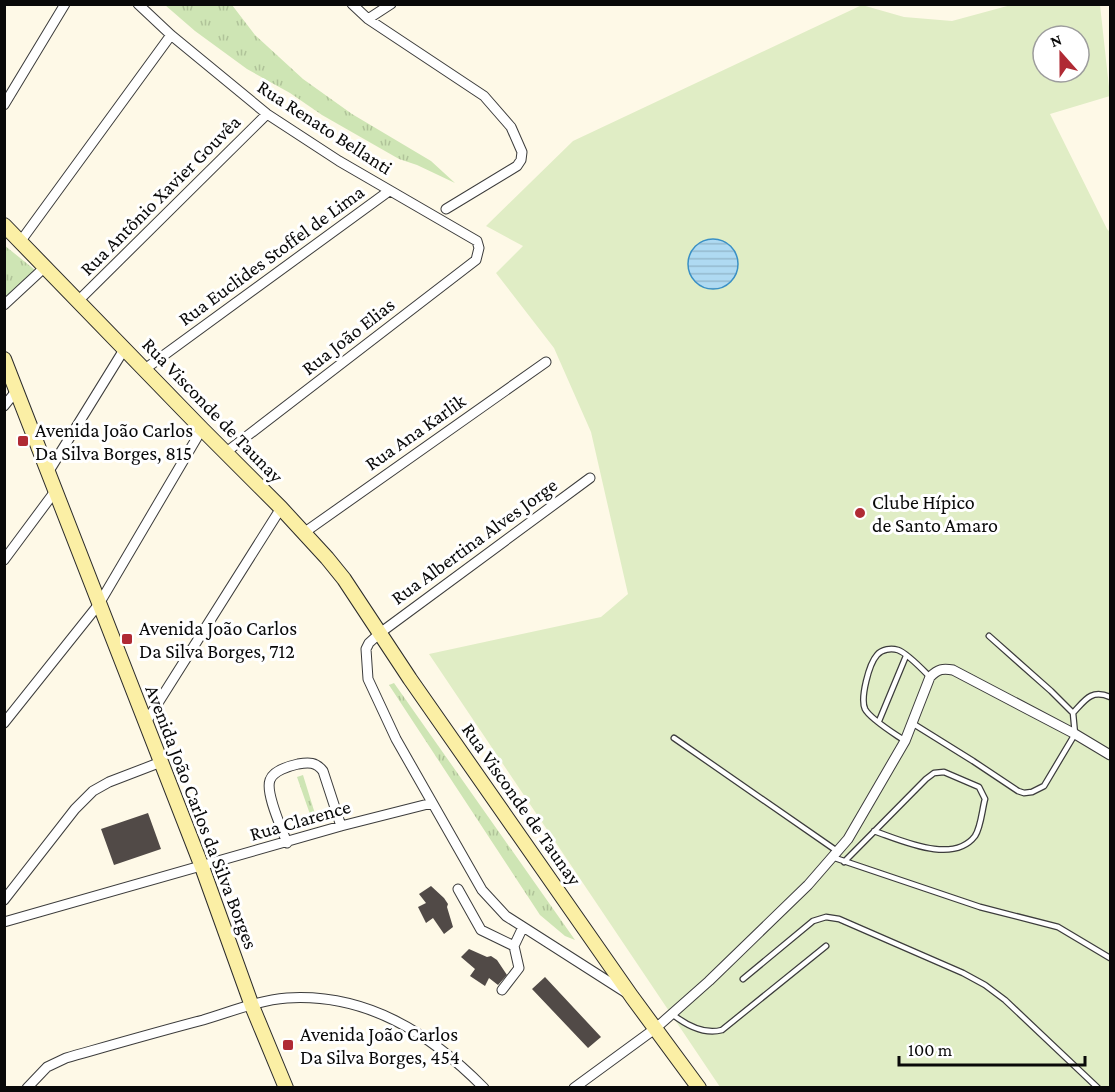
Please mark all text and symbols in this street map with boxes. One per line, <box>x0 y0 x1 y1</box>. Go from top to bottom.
north arrow <box>1031 24 1091 84</box>
text: N <box>1048 31 1064 50</box>
street label: Rua Renato Bellanti <box>253 75 397 179</box>
street label: Rua Antônio Xavier Gouvêa <box>75 110 245 280</box>
street label: Rua Euclides Stoffel de Lima <box>174 180 368 330</box>
street label: Rua João Elias <box>297 293 400 380</box>
street label: Rua Visconde de Taunay <box>137 333 288 488</box>
street label: Rua Ana Karlik <box>361 389 470 475</box>
place label: Avenida João Carlos Da Silva Borges, 815 <box>35 419 193 465</box>
marker: Avenida João Carlos Da Silva Borges, 815 <box>16 434 30 448</box>
street label: Rua Albertina Alves Jorge <box>387 473 562 609</box>
place label: Clube Hípico de Santo Amaro <box>872 491 998 536</box>
marker: Clube Hípico de Santo Amaro <box>853 506 867 520</box>
place label: Avenida João Carlos Da Silva Borges, 712 <box>139 617 297 663</box>
marker: Avenida João Carlos Da Silva Borges, 712 <box>120 632 134 646</box>
street label: Avenida João Carlos da Silva Borges <box>140 682 263 953</box>
street label: Rua Visconde de Taunay <box>457 719 587 890</box>
street label: Rua Clarence <box>247 795 353 845</box>
place label: Avenida João Carlos Da Silva Borges, 454 <box>300 1023 460 1069</box>
scale bar <box>899 1029 1085 1067</box>
marker: Avenida João Carlos Da Silva Borges, 454 <box>281 1038 295 1052</box>
text: 100 m <box>908 1040 953 1060</box>

